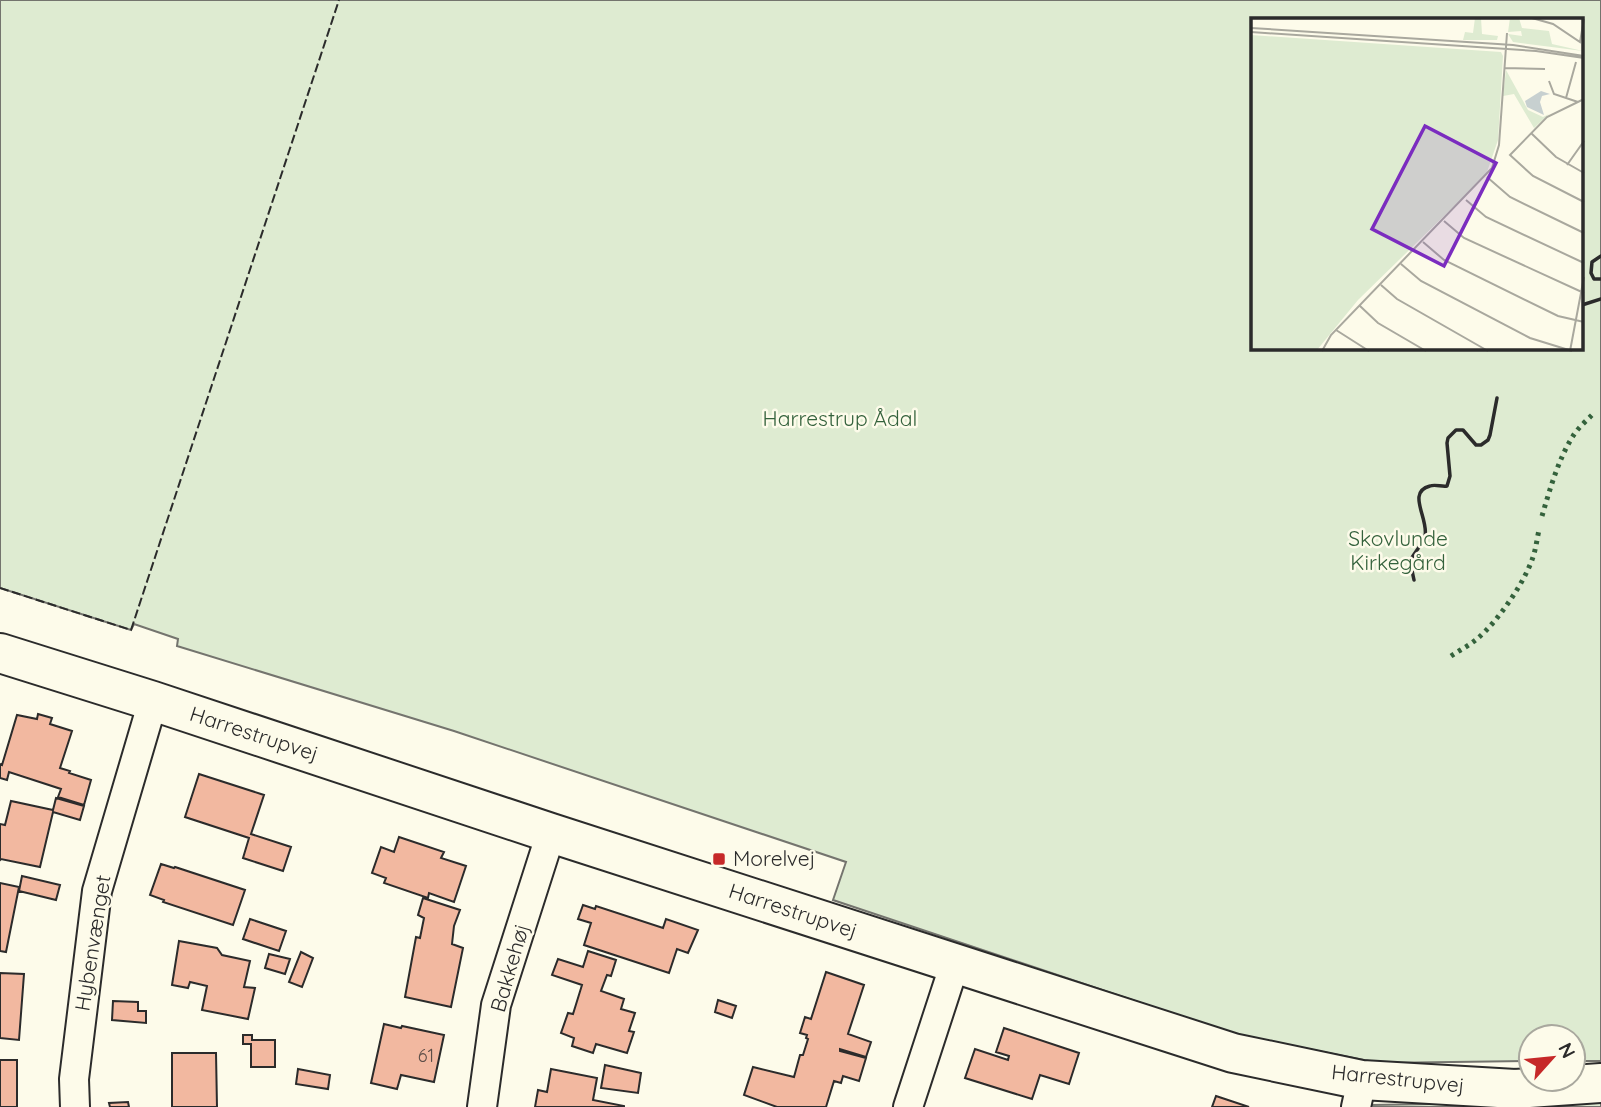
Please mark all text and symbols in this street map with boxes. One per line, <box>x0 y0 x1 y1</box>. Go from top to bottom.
inset map <box>1251 18 1584 350</box>
park label: Harrestrup Ådal <box>763 405 917 431</box>
park label: Skovlunde Kirkegård <box>1348 525 1448 575</box>
street label: Harrestrupvej <box>187 700 322 766</box>
place label: Morelvej <box>733 845 815 871</box>
marker: Morelvej <box>711 851 727 867</box>
street label: Hybenvænget <box>68 873 116 1013</box>
street label: Harrestrupvej <box>726 877 861 943</box>
street label: Bakkehøj <box>484 921 534 1015</box>
north arrow <box>1517 1023 1587 1093</box>
text: N <box>1553 1039 1581 1062</box>
house number: 61 <box>418 1044 434 1067</box>
street label: Harrestrupvej <box>1330 1058 1466 1098</box>

